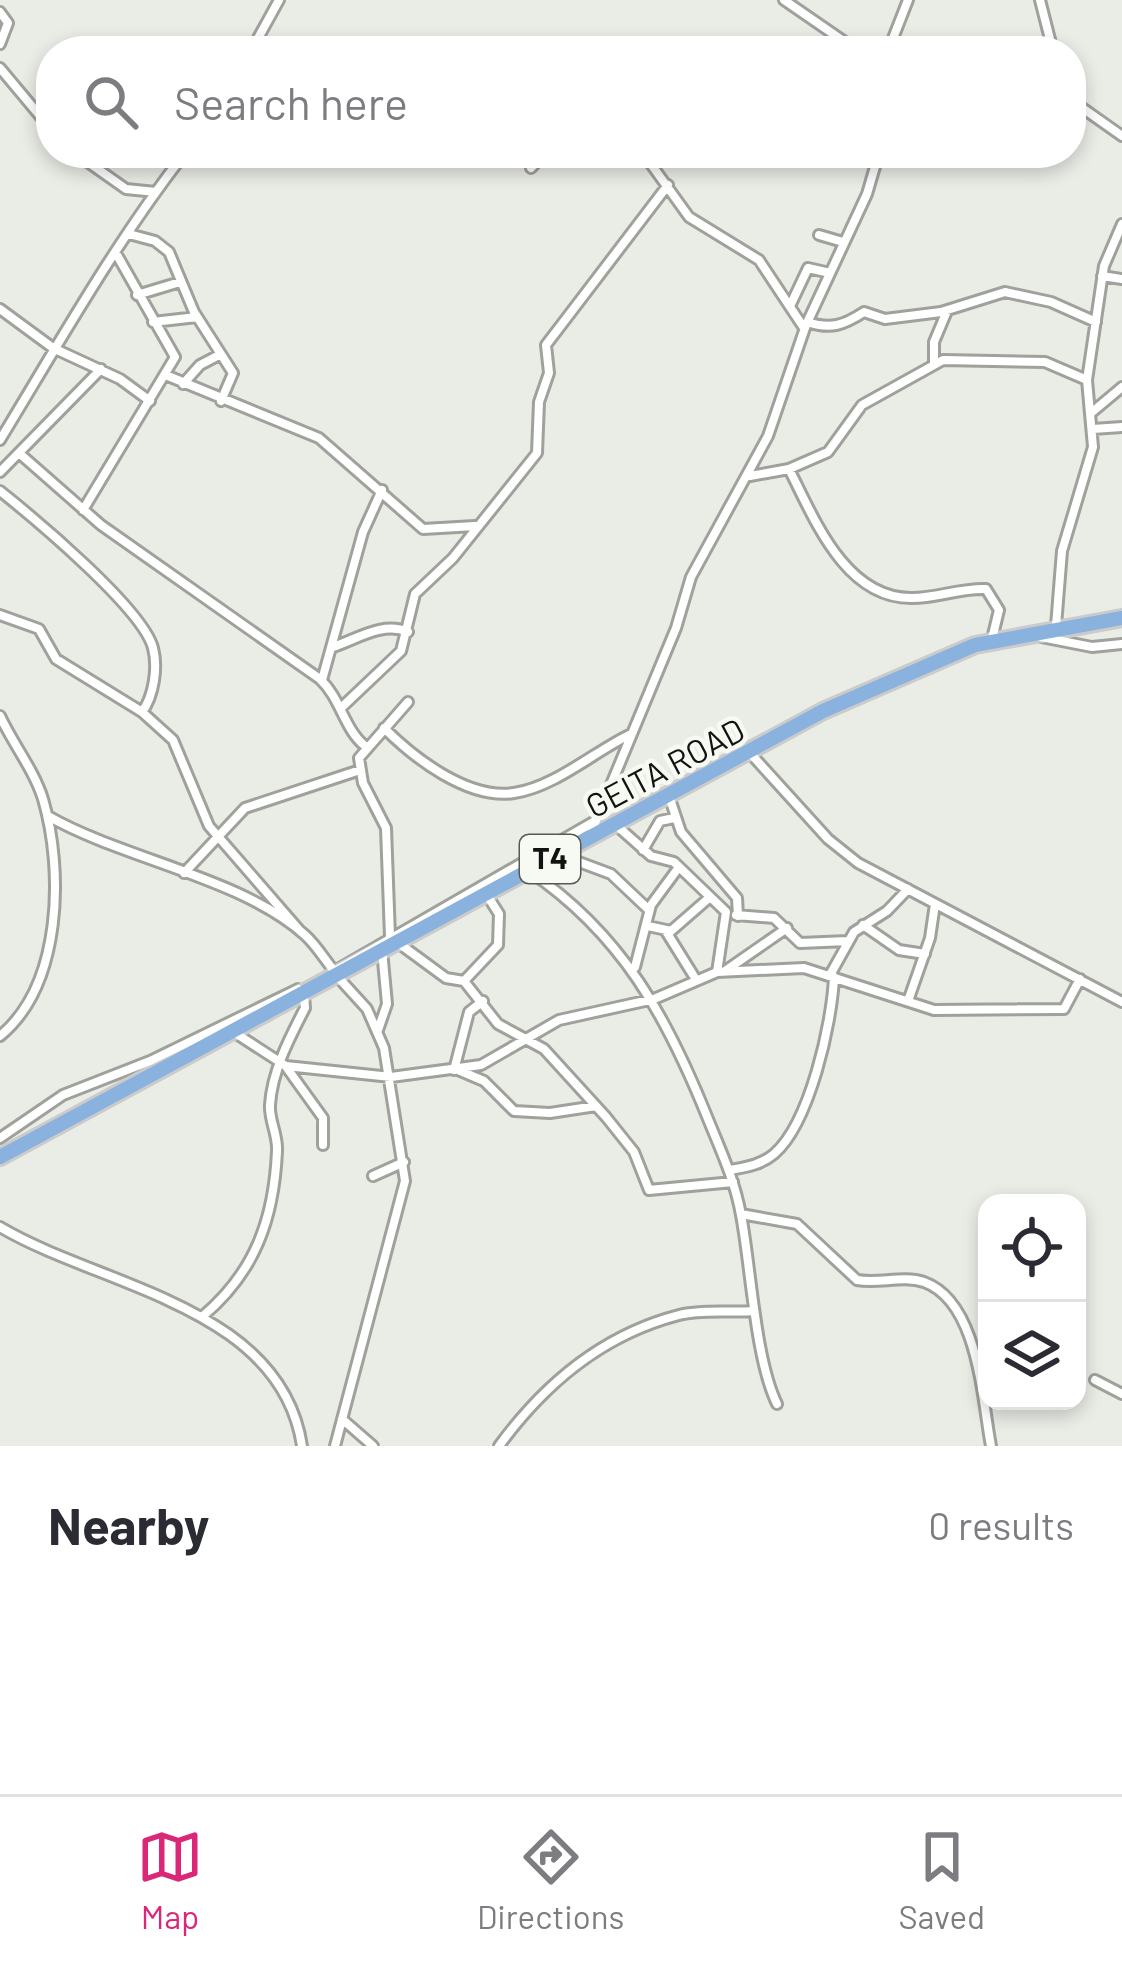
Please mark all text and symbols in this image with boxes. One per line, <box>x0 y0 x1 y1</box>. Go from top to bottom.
search box <box>36 36 1086 168</box>
icon: search <box>78 69 144 135</box>
text: Search here <box>174 75 408 129</box>
street label: GEITA ROAD <box>579 709 750 825</box>
road number: T4 <box>520 835 580 883</box>
map controls <box>978 1194 1086 1410</box>
button: locate <box>978 1194 1086 1302</box>
button: layers <box>978 1302 1086 1410</box>
text: Nearby <box>48 1494 209 1555</box>
text: 0 results <box>928 1501 1074 1548</box>
tab: Map <box>137 1824 203 1936</box>
tab: Directions <box>477 1824 624 1936</box>
tab: Saved <box>898 1824 985 1936</box>

